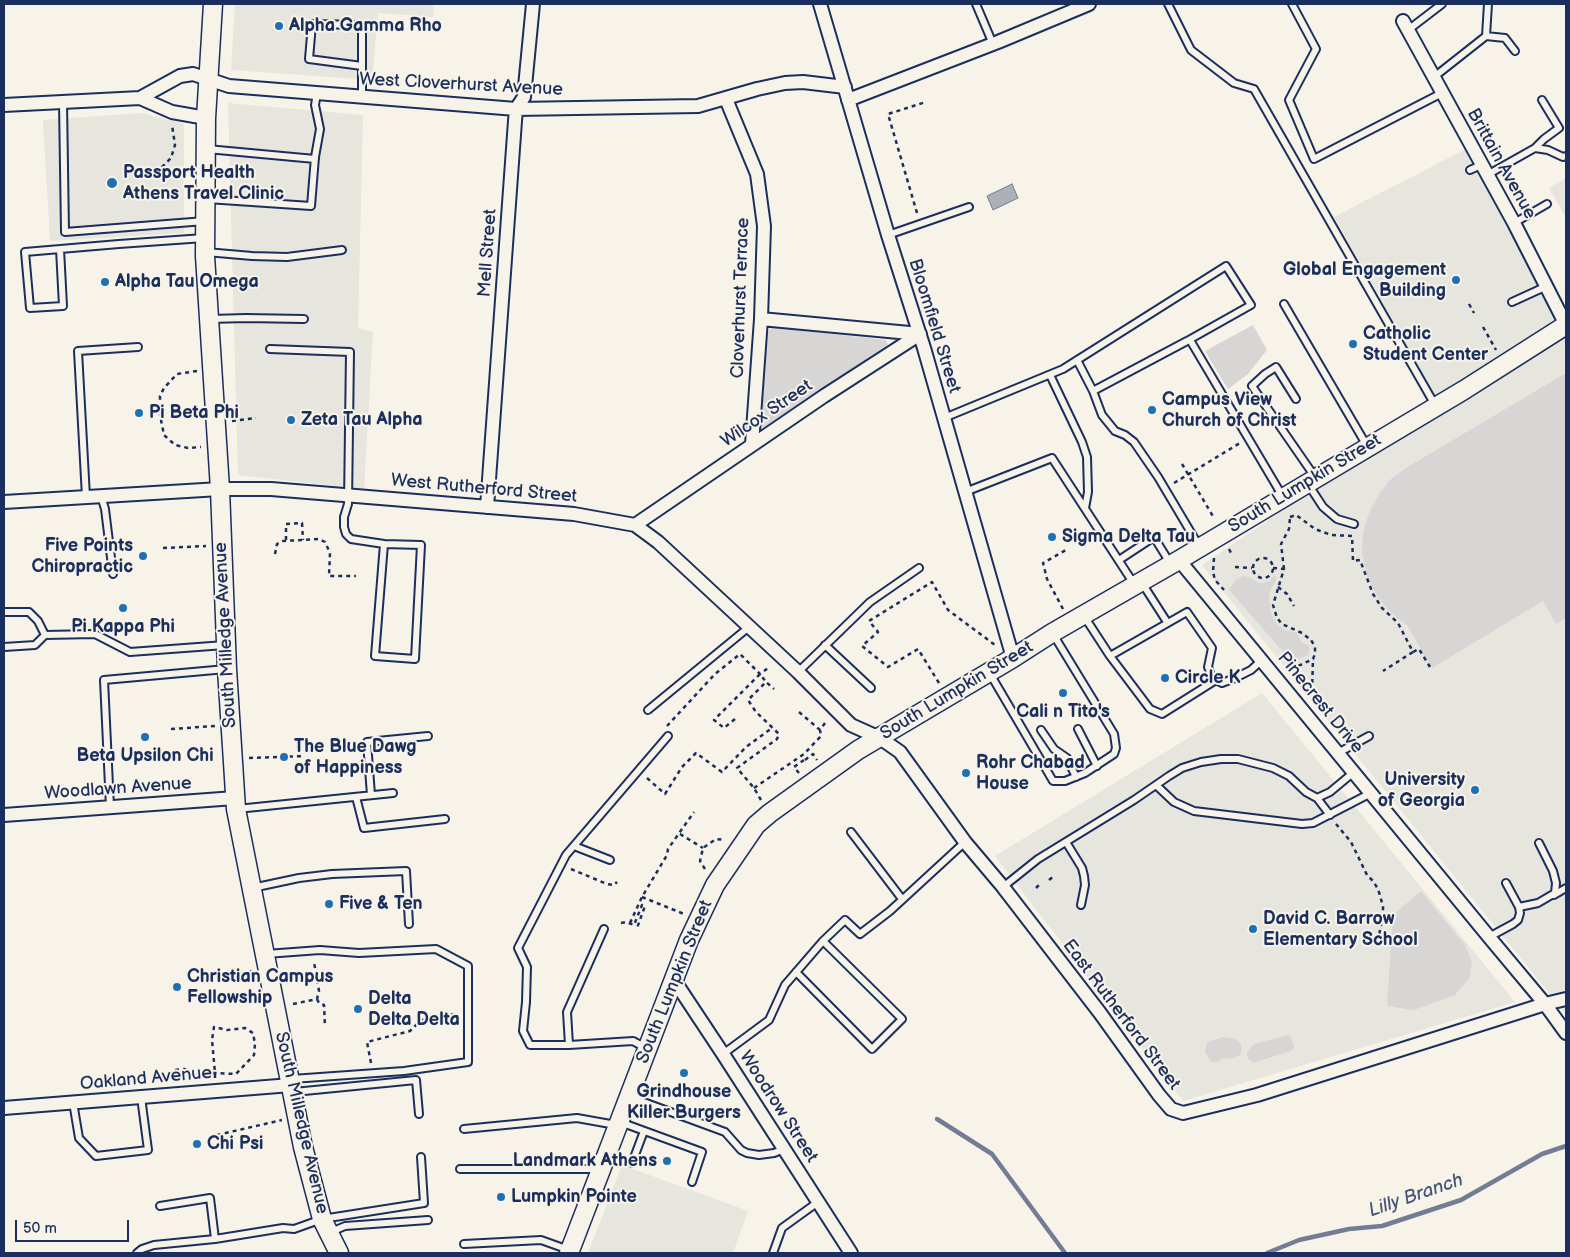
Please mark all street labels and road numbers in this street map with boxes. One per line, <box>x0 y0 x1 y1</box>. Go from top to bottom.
street label: West Cloverhurst Avenue <box>359 69 563 101</box>
street label: Brittain Avenue <box>1462 105 1540 223</box>
street label: Mell Street <box>474 208 502 298</box>
street label: Cloverhurst Terrace <box>727 217 755 379</box>
street label: Bloomfield Street <box>903 256 965 396</box>
street label: Wilcox Street <box>717 376 817 452</box>
street label: South Lumpkin Street <box>1225 430 1385 538</box>
street label: West Rutherford Street <box>390 470 578 508</box>
street label: South Milledge Avenue <box>210 541 242 729</box>
street label: South Lumpkin Street <box>877 637 1037 745</box>
street label: Pinecrest Drive <box>1272 648 1368 758</box>
street label: Woodlawn Avenue <box>44 773 192 805</box>
street label: South Lumpkin Street <box>632 897 718 1067</box>
street label: East Rutherford Street <box>1057 936 1185 1094</box>
street label: South Milledge Avenue <box>270 1030 332 1216</box>
street label: Woodrow Street <box>734 1047 822 1167</box>
street label: Oakland Avenue <box>79 1062 213 1096</box>

